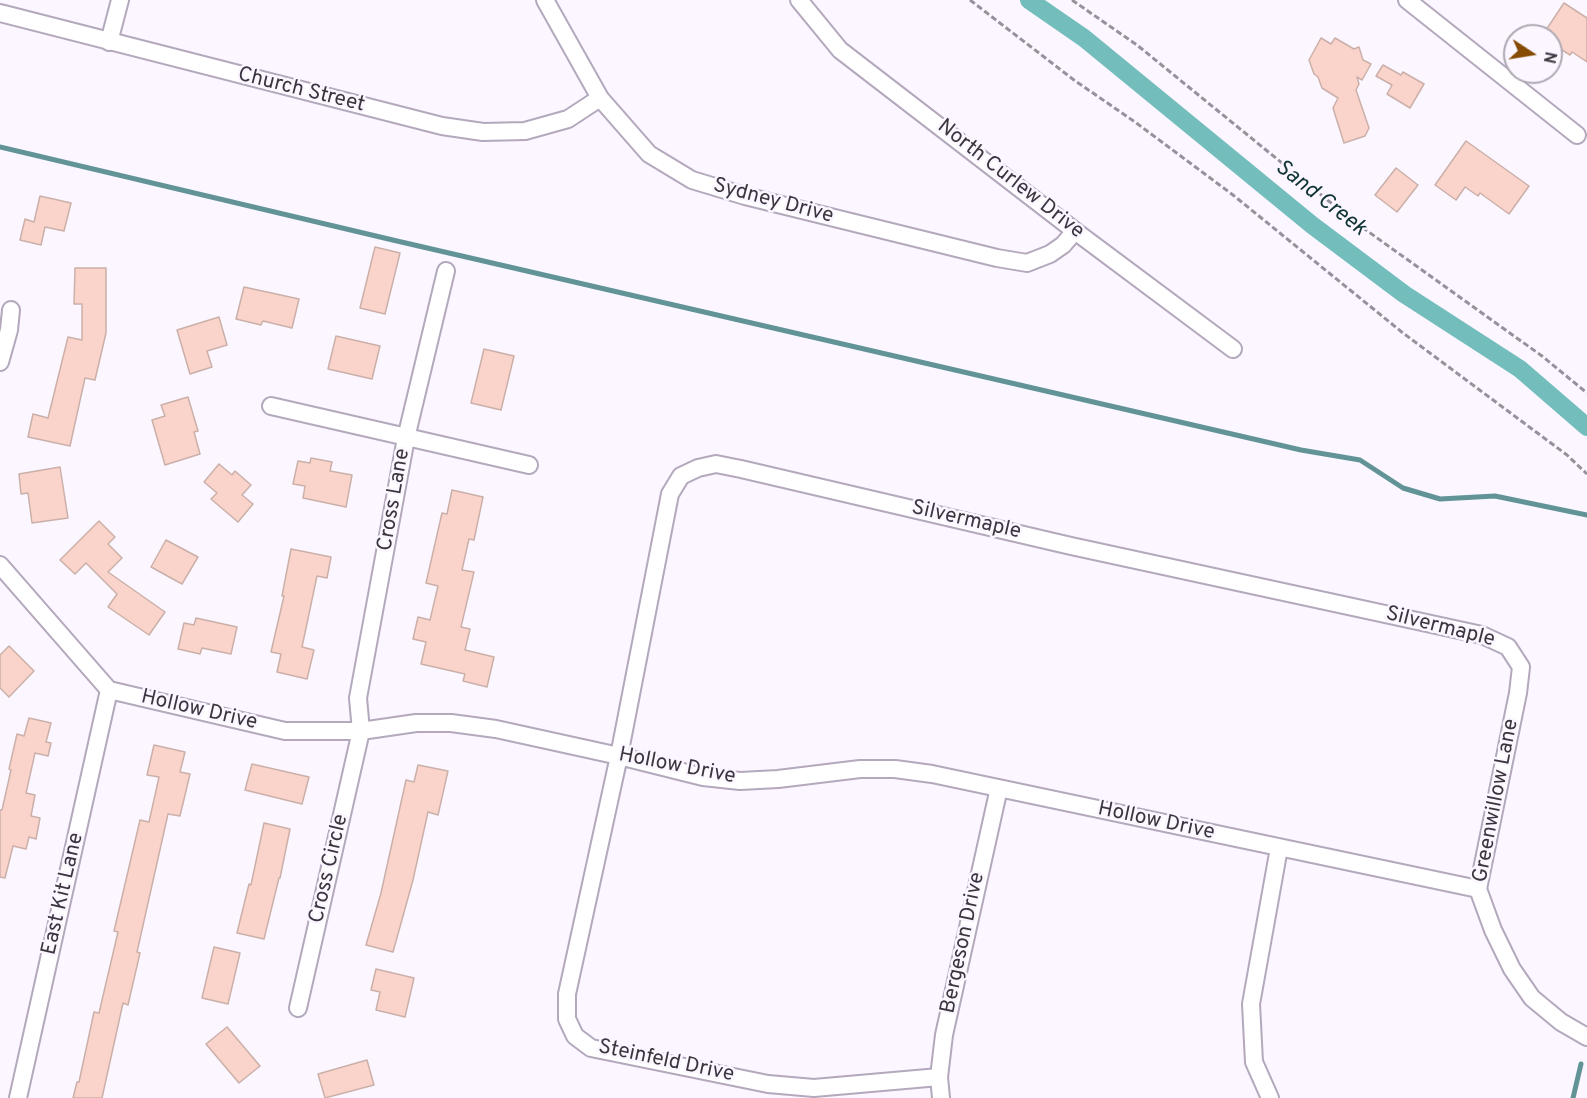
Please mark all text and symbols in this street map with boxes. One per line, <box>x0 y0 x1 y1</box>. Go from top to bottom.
north arrow <box>1503 24 1563 84</box>
text: N <box>1538 50 1560 65</box>
street label: Church Street <box>235 63 367 119</box>
street label: North Curlew Drive <box>932 115 1088 245</box>
water label: Sand Creek <box>1269 155 1371 243</box>
street label: Sydney Drive <box>710 174 836 230</box>
street label: Cross Lane <box>374 447 416 553</box>
street label: Silvermaple <box>909 496 1023 546</box>
street label: Silvermaple <box>1383 602 1497 654</box>
street label: Hollow Drive <box>138 685 260 737</box>
street label: Greenwillow Lane <box>1469 717 1525 885</box>
street label: Hollow Drive <box>616 743 738 791</box>
street label: Hollow Drive <box>1095 797 1217 847</box>
street label: Cross Circle <box>305 812 355 926</box>
street label: East Kit Lane <box>38 830 90 958</box>
street label: Bergeson Drive <box>937 870 991 1016</box>
street label: Steinfeld Drive <box>596 1035 736 1089</box>

